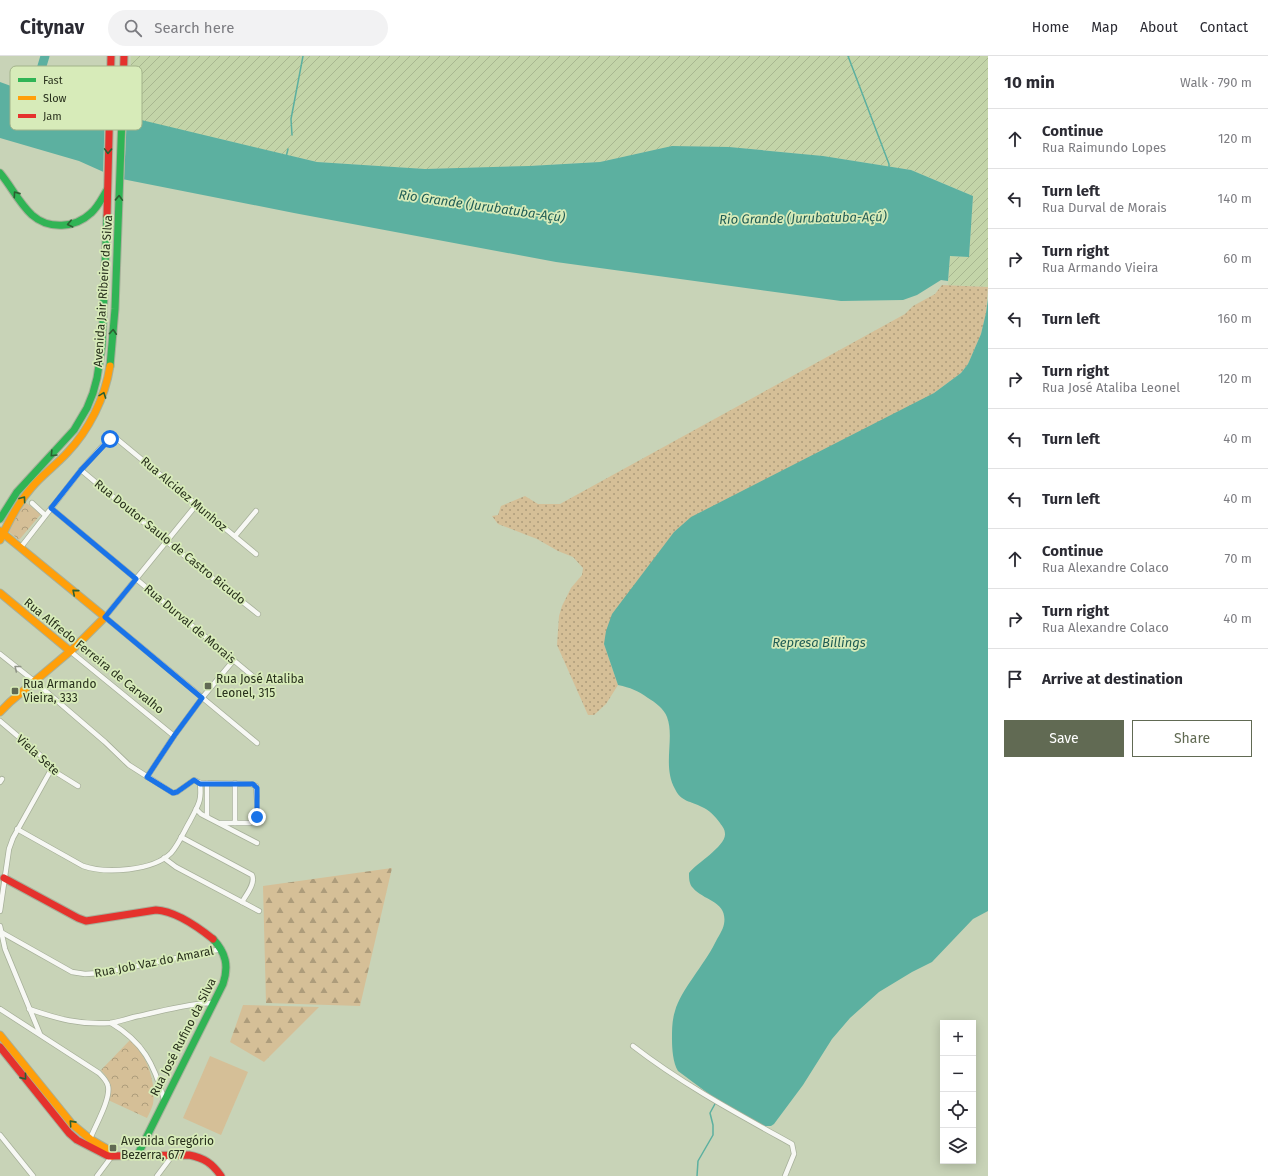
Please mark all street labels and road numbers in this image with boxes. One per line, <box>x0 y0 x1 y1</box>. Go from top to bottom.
street label: Avenida Jair Ribeiro da Silva <box>91 214 115 368</box>
street label: Rua Alcidez Munhoz <box>138 454 230 534</box>
street label: Rua Doutor Saulo de Castro Bicudo <box>92 477 248 607</box>
street label: Rua Durval de Morais <box>141 582 239 667</box>
street label: Rua Alfredo Ferreira de Carvalho <box>21 595 167 717</box>
street label: Viela Sete <box>13 732 63 778</box>
street label: Rua Job Vaz do Amaral <box>93 943 215 980</box>
street label: Rua José Rufino da Silva <box>147 976 219 1098</box>

